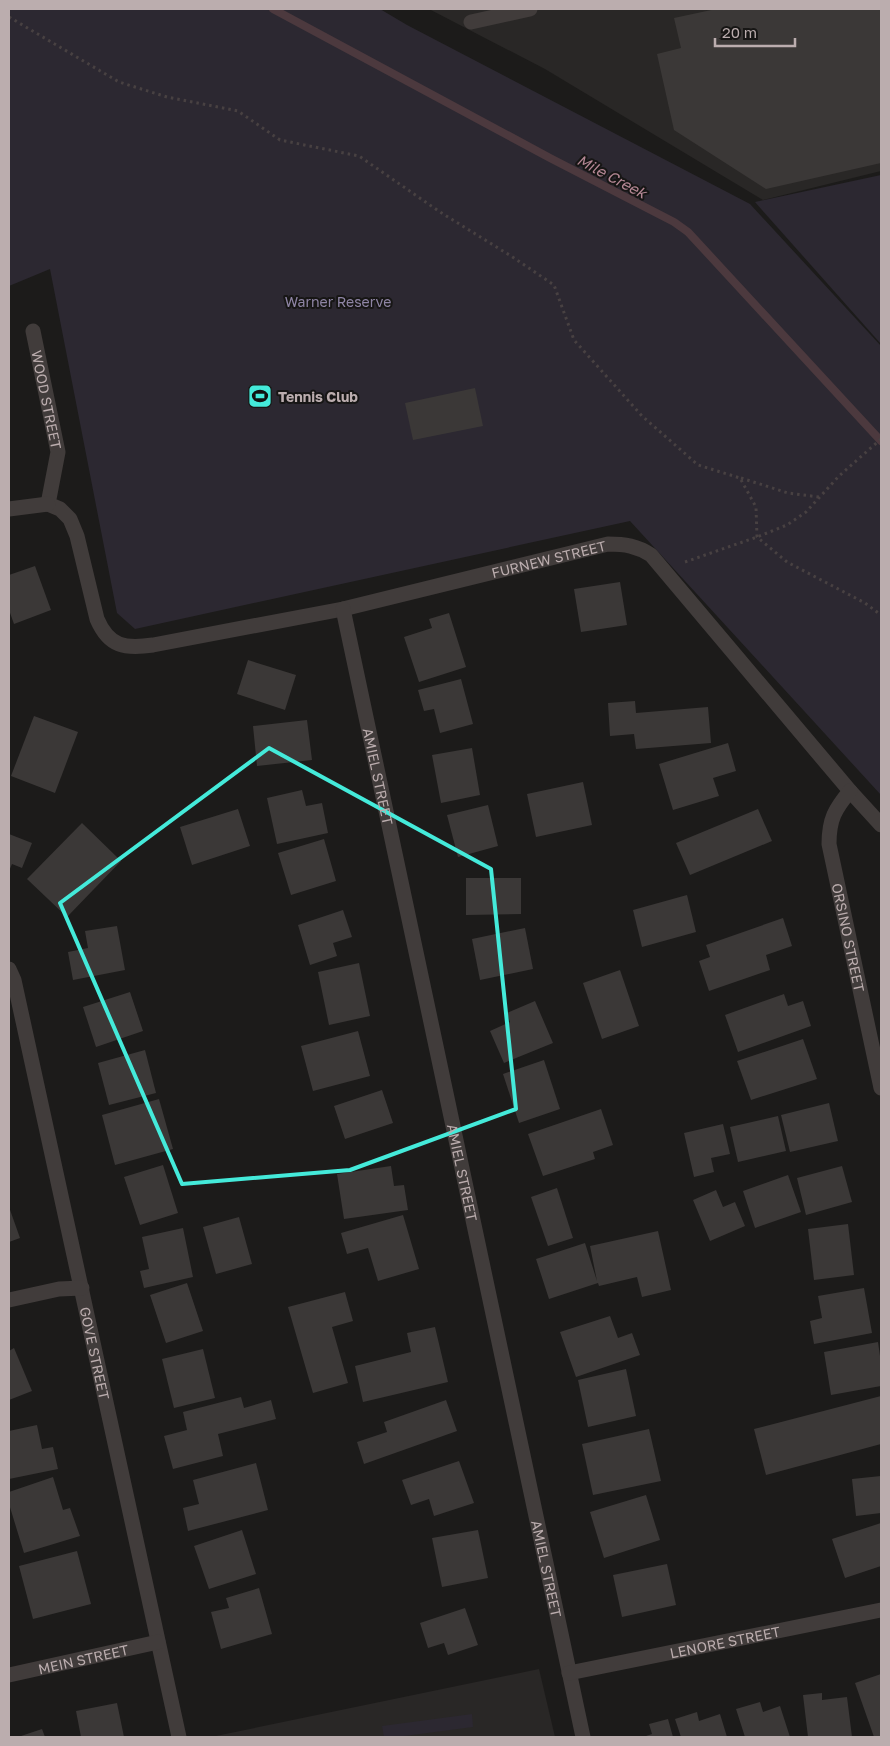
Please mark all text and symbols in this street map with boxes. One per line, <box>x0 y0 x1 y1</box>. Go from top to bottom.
scale bar <box>715 15 795 47</box>
text: 20 m <box>722 23 757 41</box>
water label: Mile Creek <box>574 150 651 202</box>
park label: Warner Reserve <box>285 293 391 310</box>
street label: WOOD STREET <box>29 349 66 451</box>
sports icon: Tennis Club <box>247 383 273 409</box>
place label: Tennis Club <box>278 388 358 405</box>
street label: FURNEW STREET <box>490 536 608 581</box>
street label: AMIEL STREET <box>360 726 397 827</box>
street label: ORSINO STREET <box>829 881 869 994</box>
street label: AMIEL STREET <box>444 1122 482 1223</box>
street label: GOVE STREET <box>77 1305 114 1401</box>
street label: AMIEL STREET <box>529 1518 566 1619</box>
street label: LENORE STREET <box>668 1622 782 1661</box>
street label: MEIN STREET <box>36 1640 130 1677</box>

